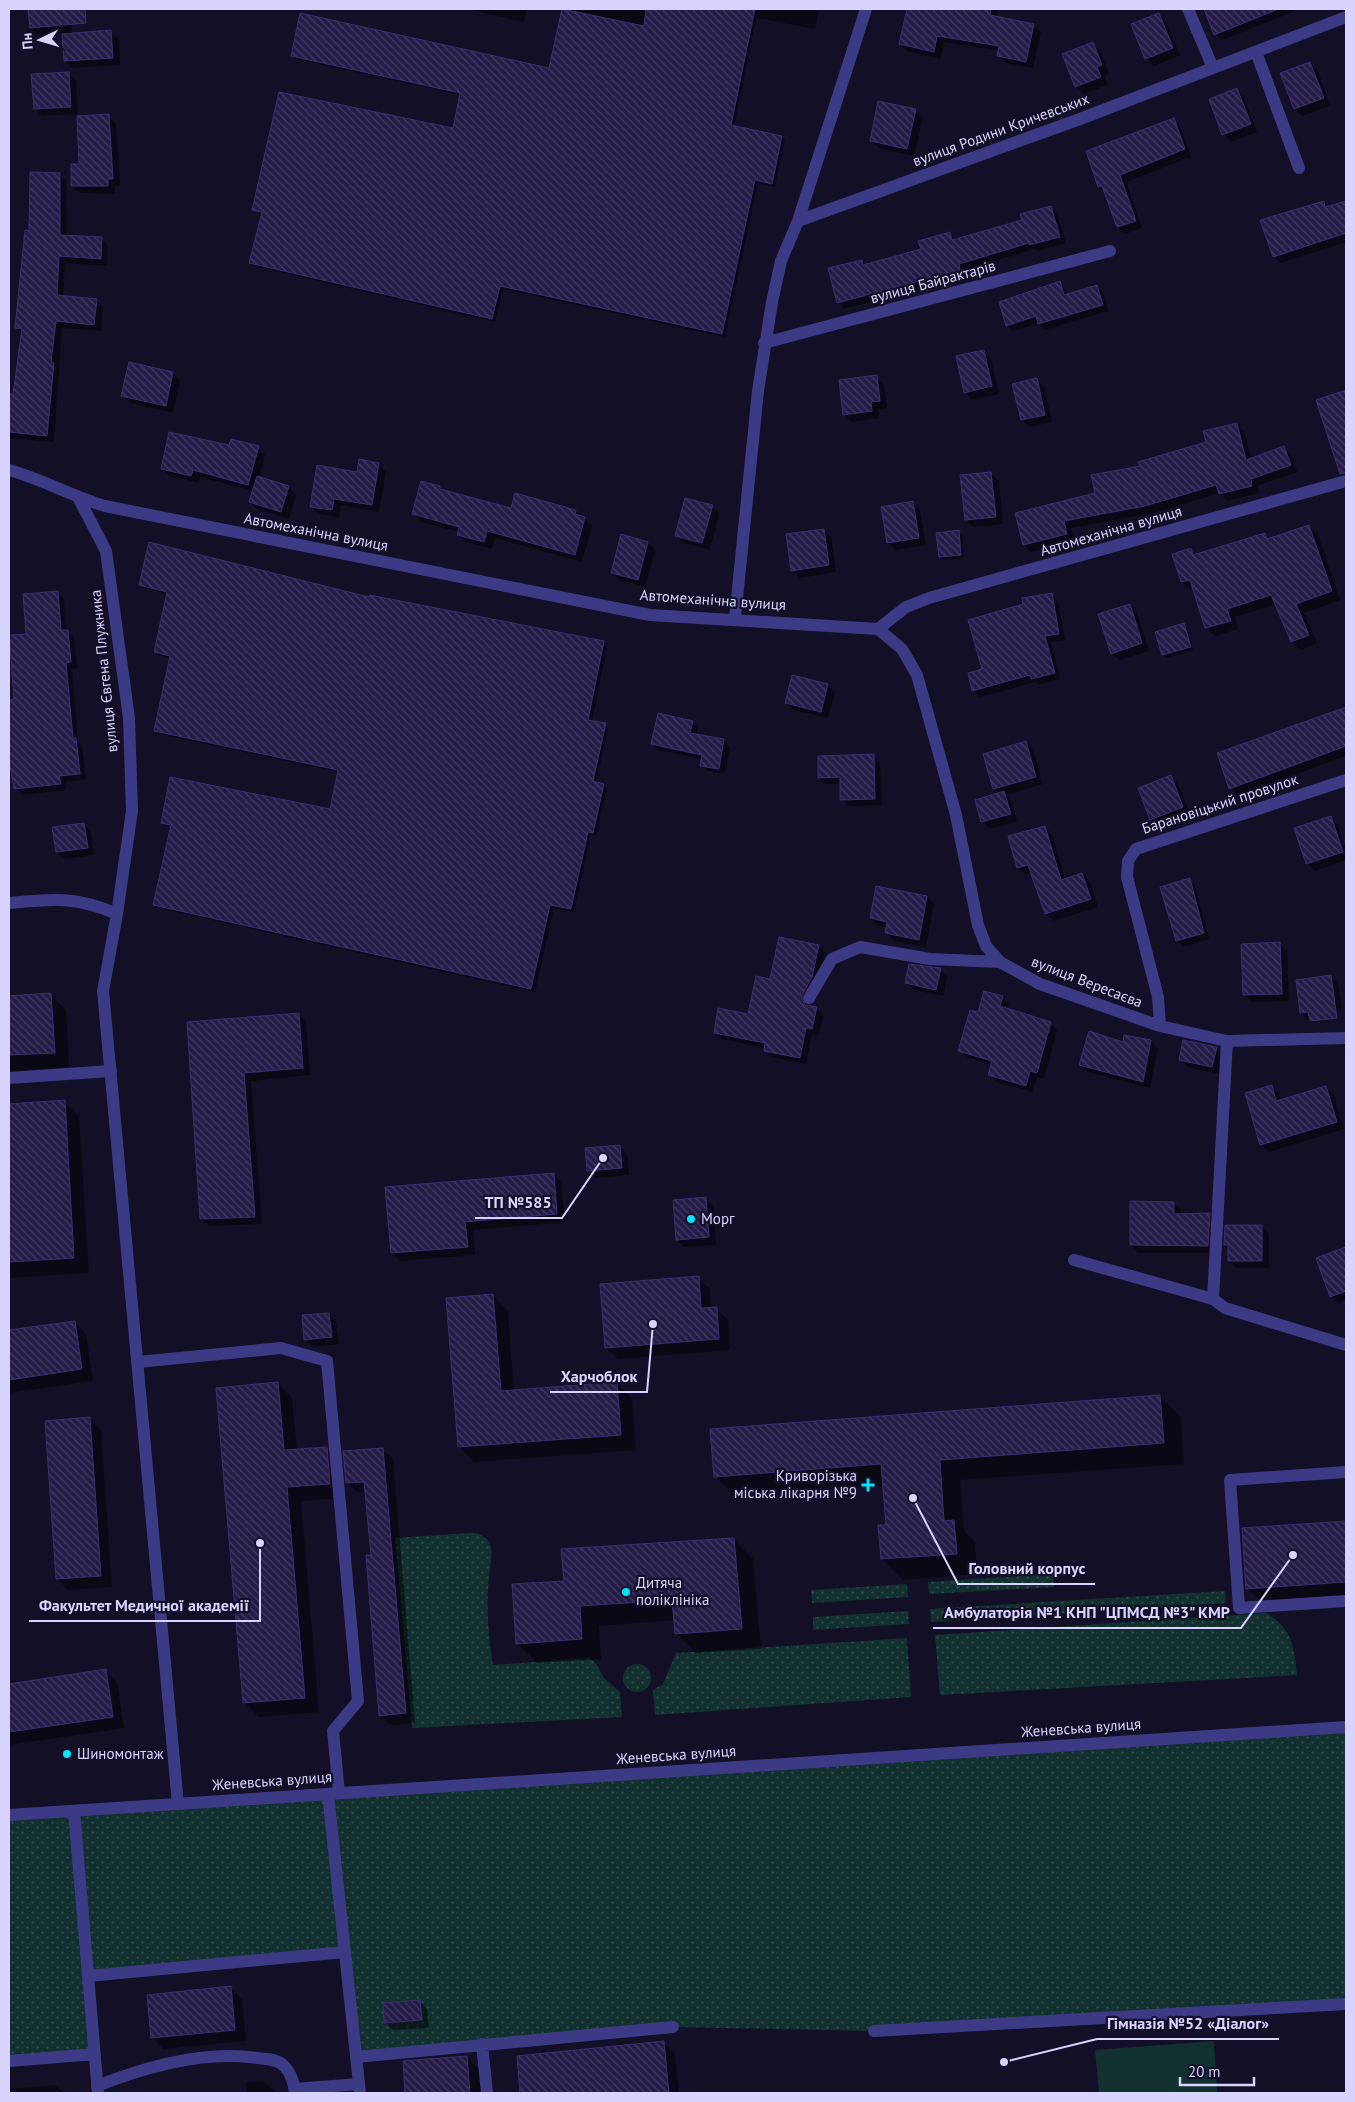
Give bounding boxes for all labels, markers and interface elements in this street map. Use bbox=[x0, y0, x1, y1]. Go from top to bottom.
north arrow bbox=[15, 15, 65, 65]
text: Пн bbox=[17, 32, 37, 50]
street label: вулиця Родини Кричевських bbox=[910, 89, 1092, 170]
street label: вулиця Байрактарів bbox=[868, 256, 998, 307]
street label: Автомеханічна вулиця bbox=[1038, 501, 1184, 560]
street label: Автомеханічна вулиця bbox=[242, 508, 390, 555]
street label: Автомеханічна вулиця bbox=[639, 585, 787, 614]
street label: вулиця Євгена Плужника bbox=[86, 589, 121, 753]
street label: Барановіцький провулок bbox=[1139, 769, 1301, 838]
street label: вулиця Вересаєва bbox=[1029, 952, 1145, 1011]
callout: ТП №585 bbox=[475, 1187, 562, 1218]
text: ТП №585 bbox=[484, 1192, 552, 1212]
place label: Морг bbox=[701, 1209, 735, 1228]
marker: Морг bbox=[685, 1213, 697, 1225]
callout: Харчоблок bbox=[550, 1361, 647, 1392]
text: Харчоблок bbox=[561, 1366, 637, 1386]
place label: Криворізька міська лікарня №9 bbox=[734, 1466, 857, 1502]
marker: Криворізька міська лікарня №9 bbox=[861, 1478, 875, 1492]
callout: Головний корпус bbox=[958, 1553, 1095, 1584]
text: Головний корпус bbox=[969, 1558, 1085, 1578]
place label: Дитяча поліклініка bbox=[636, 1573, 709, 1609]
marker: Дитяча поліклініка bbox=[620, 1586, 632, 1598]
callout: Факультет Медичної академії bbox=[29, 1590, 260, 1621]
text: Факультет Медичної академії bbox=[39, 1595, 249, 1615]
callout: Амбулаторія №1 КНП "ЦПМСД №3" КМР bbox=[933, 1597, 1241, 1628]
text: Амбулаторія №1 КНП "ЦПМСД №3" КМР bbox=[944, 1602, 1230, 1622]
street label: Женевська вулиця bbox=[1019, 1714, 1142, 1741]
street label: Женевська вулиця bbox=[614, 1741, 737, 1768]
place label: Шиномонтаж bbox=[77, 1744, 164, 1763]
marker: Шиномонтаж bbox=[61, 1748, 73, 1760]
street label: Женевська вулиця bbox=[210, 1767, 333, 1794]
callout: Гімназія №52 «Діалог» bbox=[1097, 2008, 1279, 2039]
text: Гімназія №52 «Діалог» bbox=[1107, 2013, 1269, 2033]
scale bar bbox=[1180, 2054, 1254, 2086]
text: 20 m bbox=[1188, 2062, 1221, 2081]

